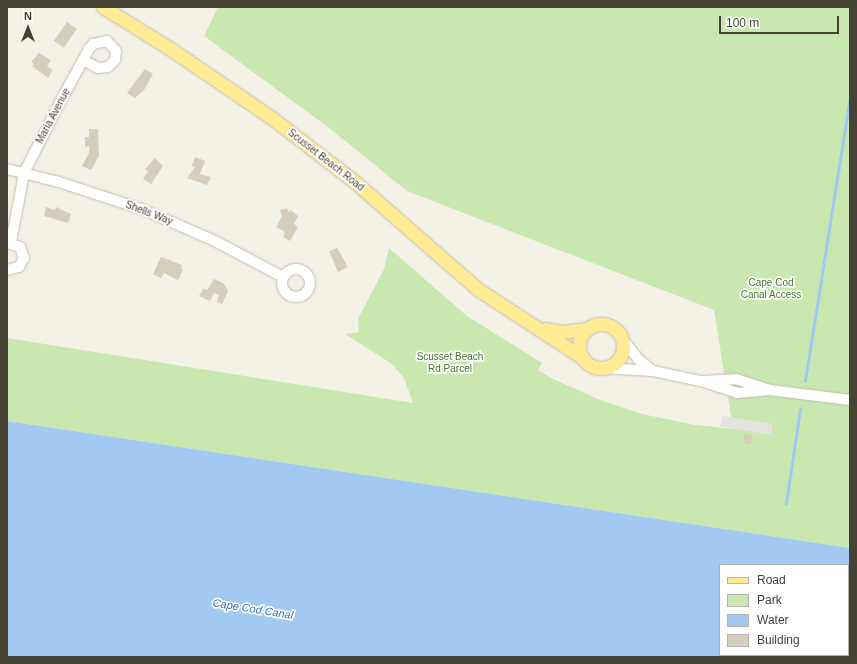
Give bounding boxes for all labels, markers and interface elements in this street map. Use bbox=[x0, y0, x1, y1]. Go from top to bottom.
north arrow bbox=[8, 8, 48, 48]
scale bar bbox=[721, 8, 841, 34]
text: N bbox=[24, 10, 32, 22]
text: 100 m bbox=[726, 16, 759, 30]
street label: Maria Avenue bbox=[33, 86, 73, 146]
street label: Scusset Beach Road bbox=[286, 127, 366, 193]
street label: Shells Way bbox=[124, 199, 174, 227]
park label: Cape Cod Canal Access bbox=[740, 276, 802, 300]
park label: Scusset Beach Rd Parcel bbox=[417, 350, 483, 374]
legend bbox=[719, 564, 849, 656]
text: Road bbox=[757, 573, 786, 587]
text: Park bbox=[757, 593, 782, 607]
water label: Cape Cod Canal bbox=[212, 596, 294, 622]
text: Water bbox=[757, 613, 789, 627]
text: Building bbox=[757, 633, 800, 647]

